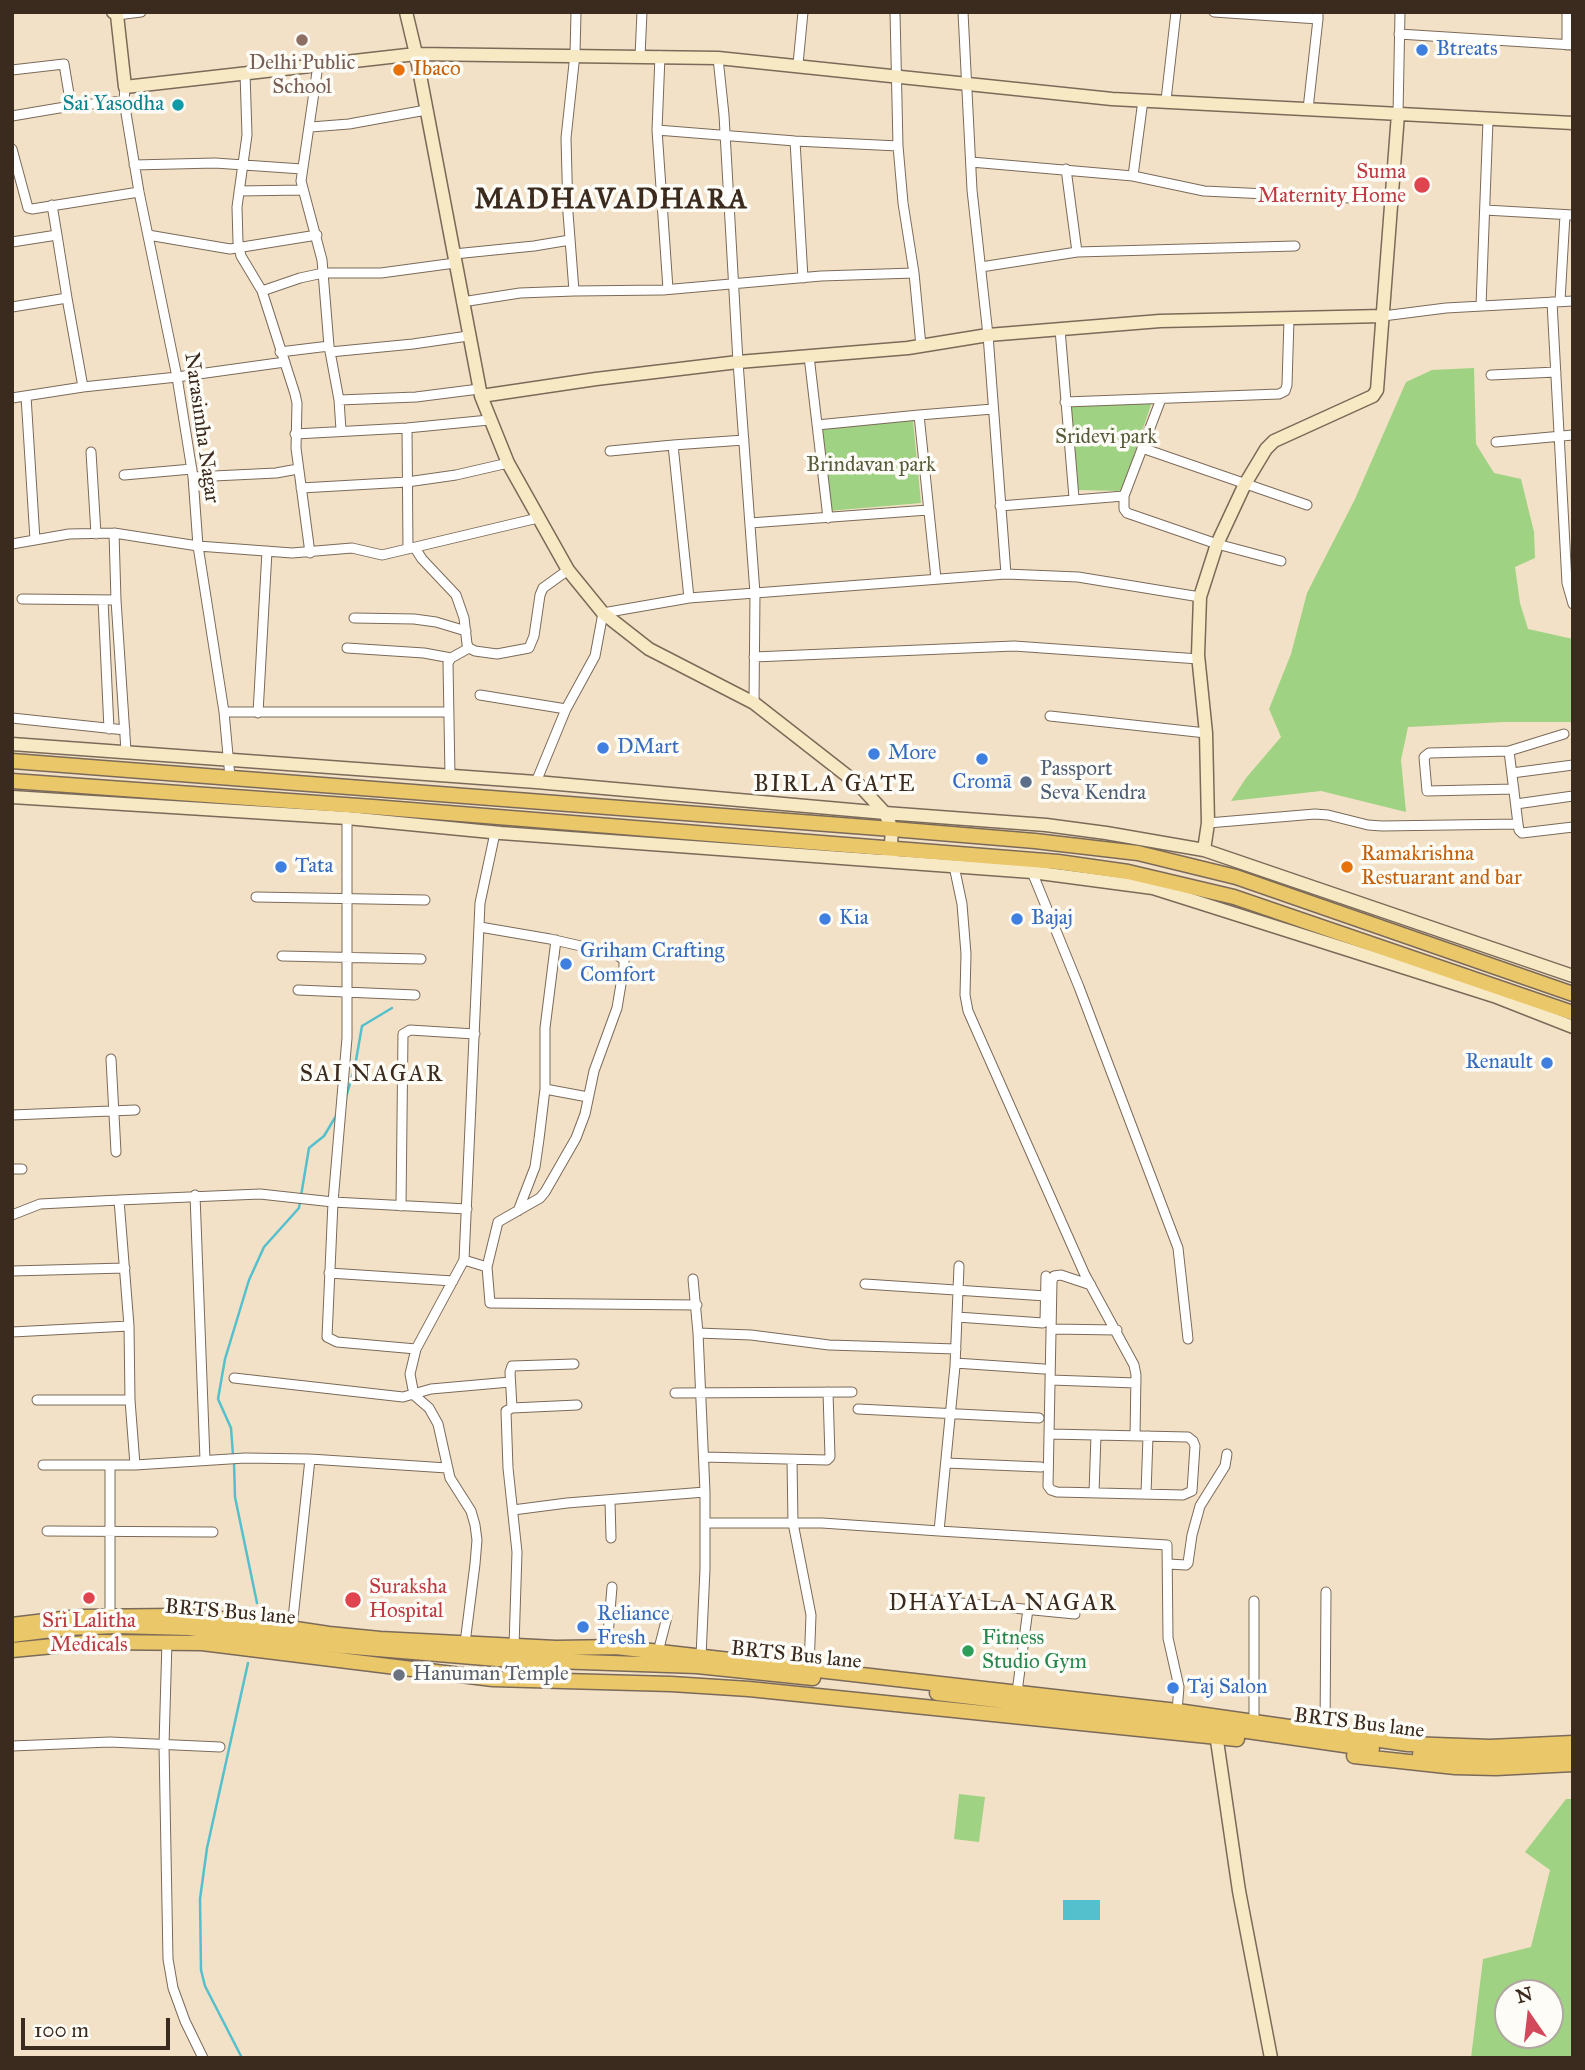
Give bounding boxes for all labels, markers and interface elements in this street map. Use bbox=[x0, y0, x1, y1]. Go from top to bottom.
marker: Delhi Public School bbox=[294, 32, 310, 48]
place label: Btreats bbox=[1436, 37, 1498, 63]
marker: Btreats bbox=[1414, 42, 1430, 58]
place label: Delhi Public School bbox=[249, 51, 355, 101]
place label: Ibaco bbox=[413, 57, 461, 83]
marker: Ibaco bbox=[391, 62, 407, 78]
place label: Sai Yasodha bbox=[62, 92, 164, 118]
marker: Sai Yasodha bbox=[170, 97, 186, 113]
place label: Suma Maternity Home bbox=[1258, 160, 1406, 210]
marker: Suma Maternity Home bbox=[1412, 175, 1432, 195]
district label: MADHAVADHARA bbox=[476, 184, 748, 218]
street label: Narasimha Nagar bbox=[178, 351, 224, 505]
park label: Sridevi park bbox=[1055, 425, 1157, 451]
park label: Brindavan park bbox=[806, 453, 936, 479]
place label: DMart bbox=[617, 735, 679, 761]
marker: DMart bbox=[595, 740, 611, 756]
place label: More bbox=[888, 741, 937, 767]
marker: More bbox=[866, 746, 882, 762]
marker: Cromā bbox=[974, 751, 990, 767]
place label: Passport Seva Kendra bbox=[1040, 757, 1146, 807]
place label: Cromā bbox=[952, 770, 1012, 796]
district label: BIRLA GATE bbox=[755, 771, 915, 799]
marker: Passport Seva Kendra bbox=[1018, 774, 1034, 790]
place label: Ramakrishna Restuarant and bar bbox=[1361, 842, 1522, 892]
place label: Tata bbox=[295, 854, 333, 880]
marker: Tata bbox=[273, 859, 289, 875]
marker: Ramakrishna Restuarant and bar bbox=[1339, 859, 1355, 875]
place label: Kia bbox=[839, 906, 869, 932]
place label: Bajaj bbox=[1031, 906, 1073, 932]
marker: Kia bbox=[817, 911, 833, 927]
marker: Bajaj bbox=[1009, 911, 1025, 927]
place label: Griham Crafting Comfort bbox=[580, 939, 724, 989]
marker: Griham Crafting Comfort bbox=[558, 956, 574, 972]
place label: Renault bbox=[1465, 1050, 1533, 1076]
marker: Renault bbox=[1539, 1055, 1555, 1071]
district label: SAI NAGAR bbox=[301, 1061, 443, 1089]
place label: Suraksha Hospital bbox=[369, 1575, 447, 1625]
marker: Sri Lalitha Medicals bbox=[81, 1590, 97, 1606]
marker: Suraksha Hospital bbox=[343, 1590, 363, 1610]
district label: DHAYALA NAGAR bbox=[890, 1590, 1116, 1618]
street label: BRTS Bus lane bbox=[164, 1595, 296, 1631]
place label: Reliance Fresh bbox=[597, 1602, 670, 1652]
place label: Sri Lalitha Medicals bbox=[42, 1609, 136, 1659]
marker: Reliance Fresh bbox=[575, 1619, 591, 1635]
place label: Fitness Studio Gym bbox=[982, 1626, 1087, 1676]
street label: BRTS Bus lane bbox=[729, 1637, 863, 1675]
marker: Fitness Studio Gym bbox=[960, 1643, 976, 1659]
place label: Hanuman Temple bbox=[413, 1662, 569, 1688]
marker: Hanuman Temple bbox=[391, 1667, 407, 1683]
place label: Taj Salon bbox=[1187, 1675, 1267, 1701]
marker: Taj Salon bbox=[1165, 1680, 1181, 1696]
street label: BRTS Bus lane bbox=[1292, 1704, 1426, 1744]
north arrow bbox=[1494, 1979, 1564, 2049]
text: N bbox=[1514, 1982, 1535, 2008]
scale bar bbox=[24, 2004, 173, 2048]
text: 100 m bbox=[34, 2017, 89, 2043]

